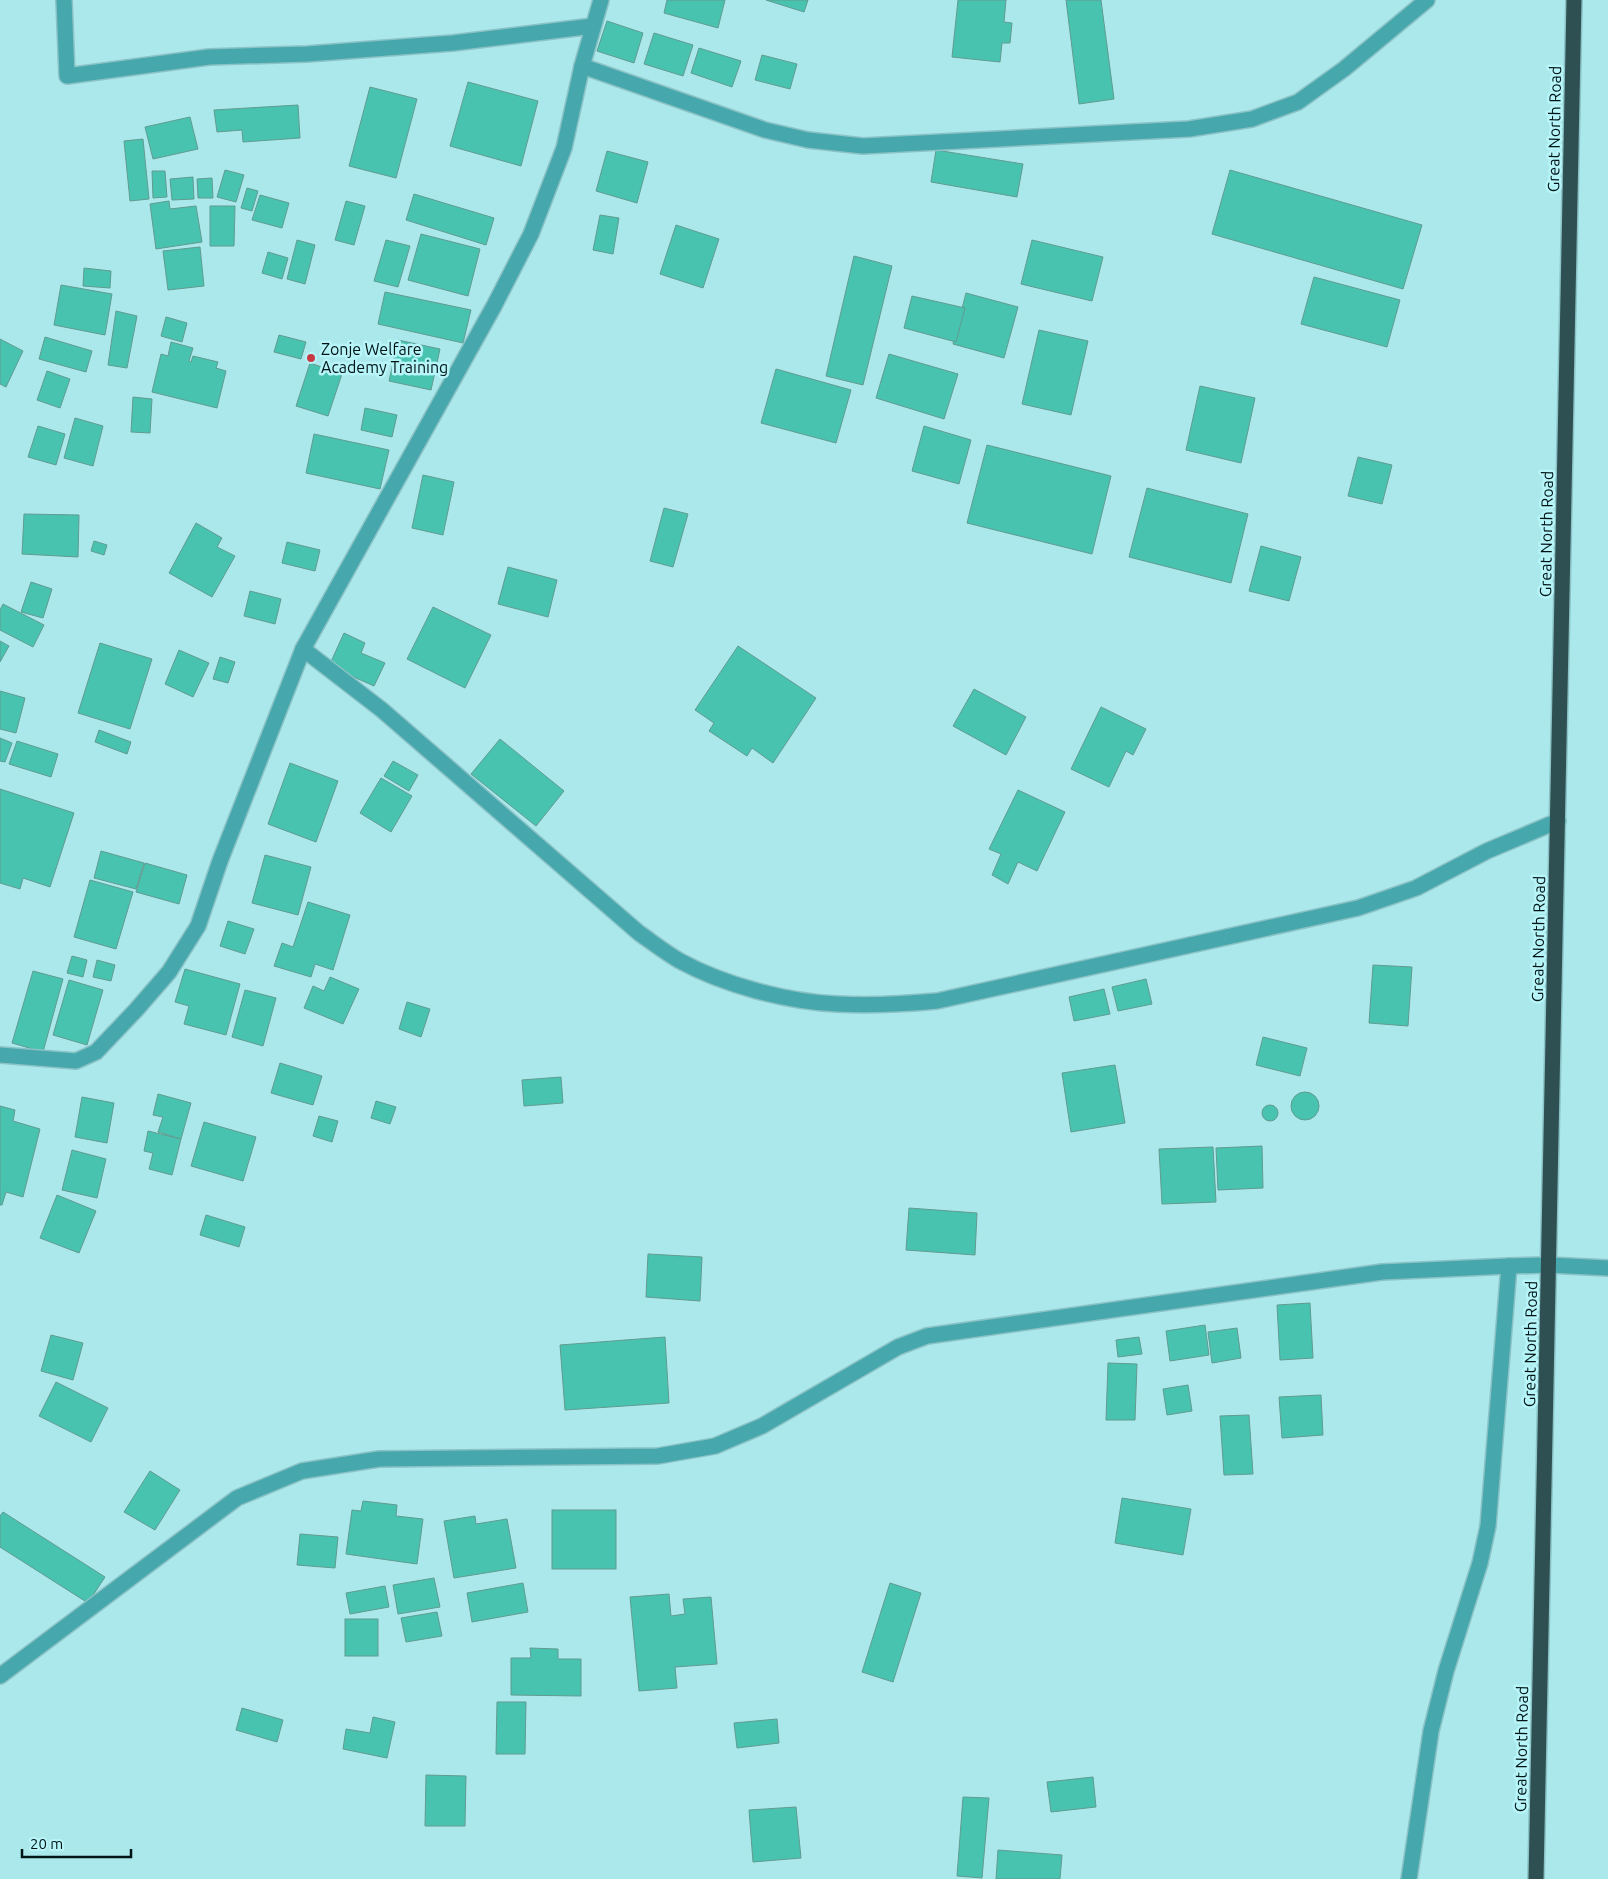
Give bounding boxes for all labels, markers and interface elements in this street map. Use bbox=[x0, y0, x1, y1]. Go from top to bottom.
street label: Great North Road bbox=[1544, 66, 1564, 192]
place label: Zonje Welfare Academy Training bbox=[321, 340, 448, 376]
marker: Zonje Welfare Academy Training bbox=[305, 352, 317, 364]
street label: Great North Road bbox=[1536, 471, 1556, 597]
street label: Great North Road bbox=[1528, 876, 1548, 1002]
street label: Great North Road bbox=[1520, 1281, 1540, 1407]
street label: Great North Road bbox=[1511, 1686, 1531, 1812]
scale bar bbox=[22, 1826, 131, 1858]
text: 20 m bbox=[30, 1835, 63, 1852]

